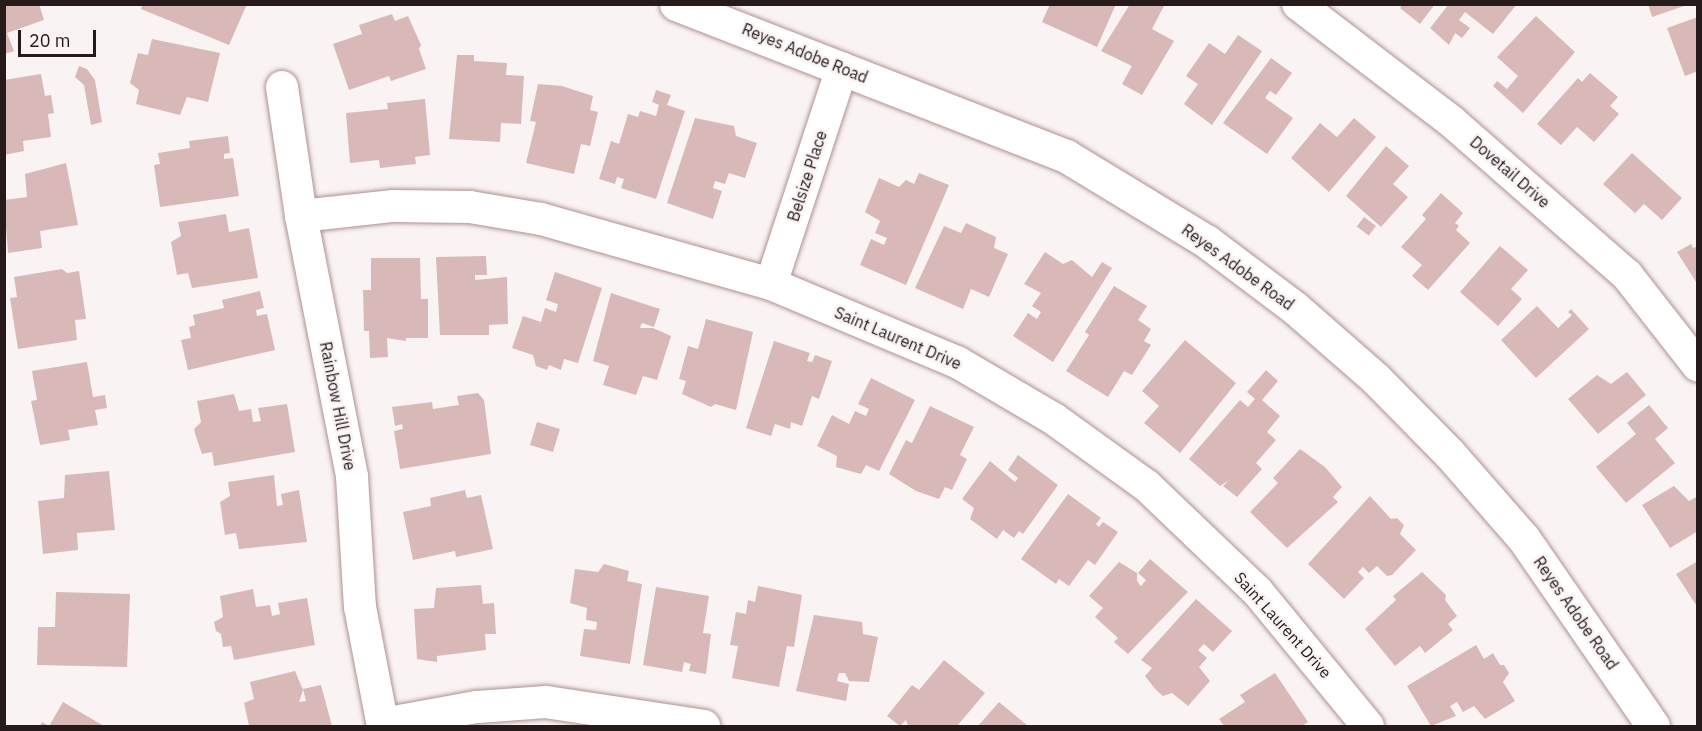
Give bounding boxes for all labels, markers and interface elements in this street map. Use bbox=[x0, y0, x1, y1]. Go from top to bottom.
scale bar bbox=[21, 18, 99, 56]
street label: Reyes Adobe Road bbox=[739, 19, 871, 87]
text: 20 m bbox=[29, 29, 71, 52]
street label: Belsize Place bbox=[783, 128, 831, 224]
street label: Dovetail Drive bbox=[1466, 132, 1554, 212]
street label: Reyes Adobe Road bbox=[1178, 220, 1298, 314]
street label: Saint Laurent Drive bbox=[832, 303, 964, 373]
street label: Rainbow Hill Drive bbox=[316, 340, 360, 472]
street label: Reyes Adobe Road bbox=[1530, 553, 1622, 673]
street label: Saint Laurent Drive bbox=[1230, 568, 1336, 682]

